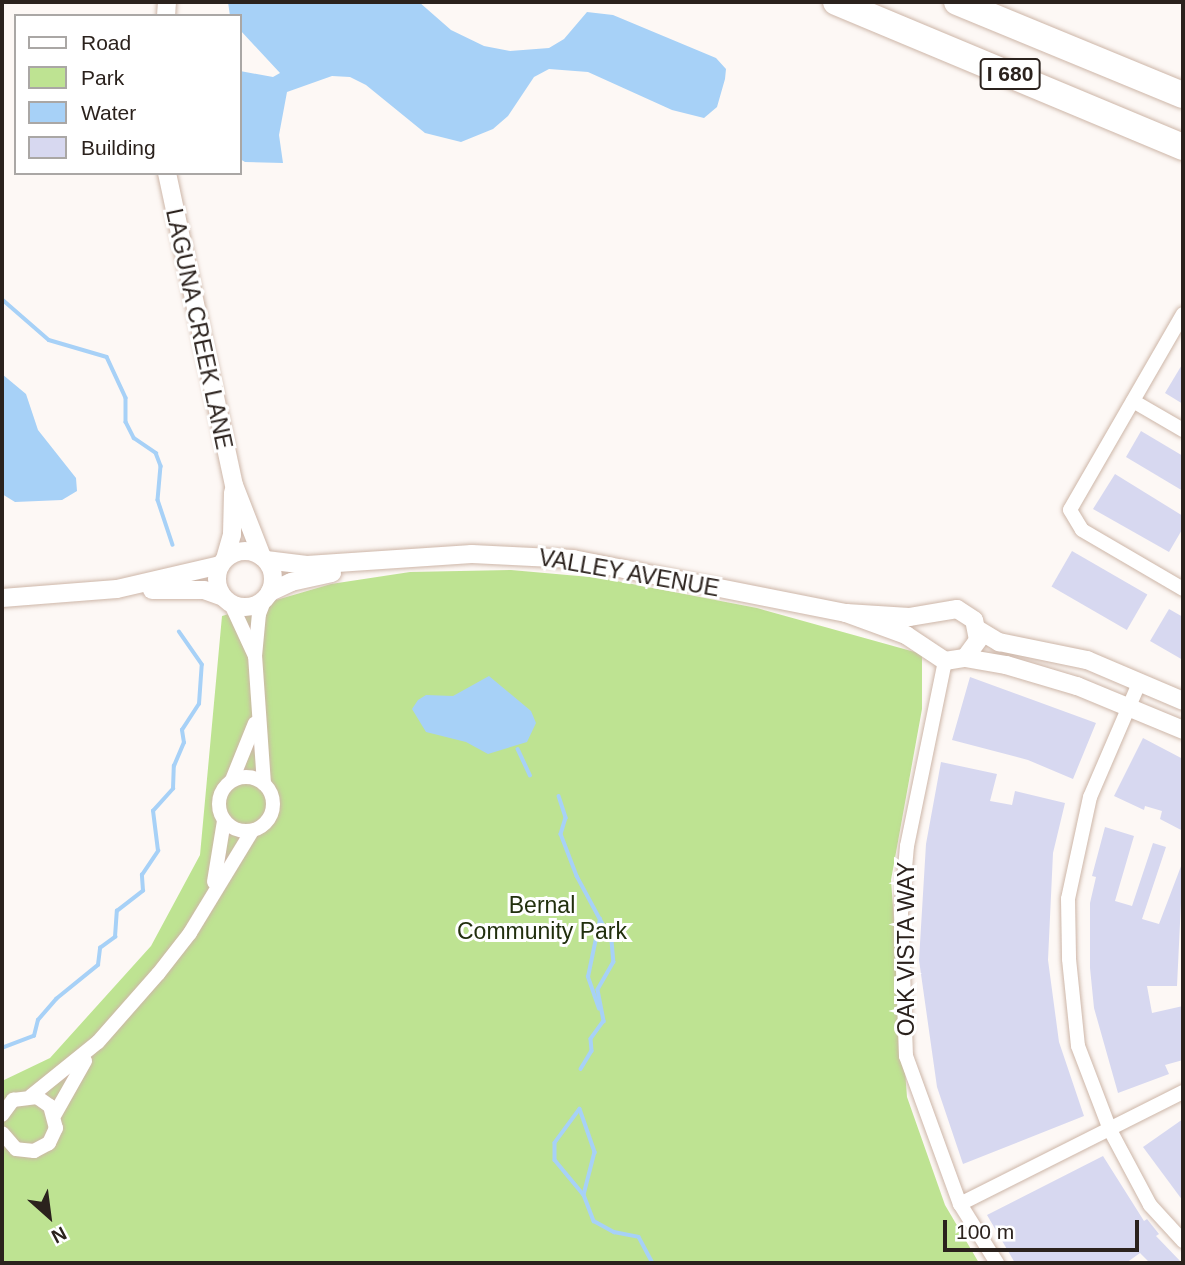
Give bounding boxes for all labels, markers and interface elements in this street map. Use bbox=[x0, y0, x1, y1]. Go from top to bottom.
legend bbox=[14, 14, 242, 175]
text: Road bbox=[81, 31, 131, 54]
road number: I 680 bbox=[978, 56, 1042, 92]
text: Park bbox=[81, 66, 124, 89]
text: Water bbox=[81, 101, 136, 124]
text: Building bbox=[81, 136, 156, 159]
street label: LAGUNA CREEK LANE bbox=[160, 205, 238, 453]
street label: VALLEY AVENUE bbox=[536, 543, 722, 603]
street label: OAK VISTA WAY bbox=[892, 861, 920, 1037]
park label: Bernal Community Park bbox=[457, 891, 627, 945]
north arrow bbox=[14, 1181, 84, 1251]
scale bar bbox=[947, 1206, 1143, 1250]
text: 100 m bbox=[956, 1220, 1014, 1243]
text: N bbox=[48, 1222, 70, 1247]

